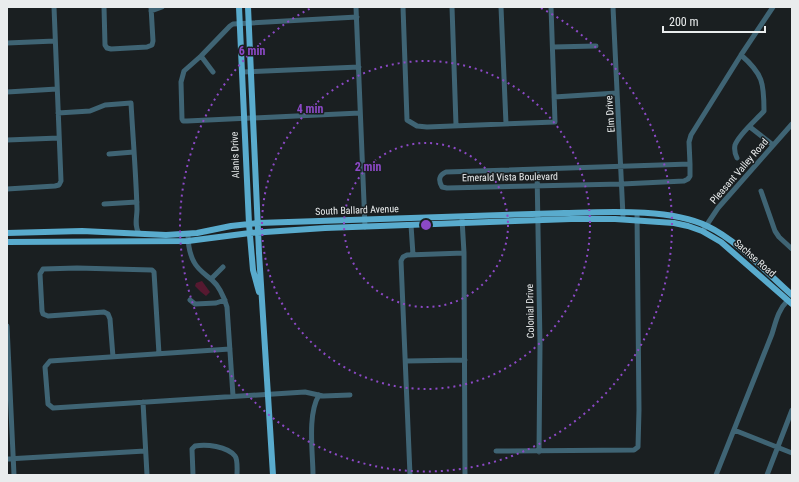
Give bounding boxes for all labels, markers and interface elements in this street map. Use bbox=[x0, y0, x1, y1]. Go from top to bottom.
scale bar bbox=[663, 8, 765, 34]
text: 200 m bbox=[669, 15, 699, 29]
text: 6 min bbox=[239, 44, 265, 58]
street label: Elm Drive bbox=[603, 95, 617, 133]
text: 4 min bbox=[297, 102, 323, 116]
street label: Alanis Drive bbox=[229, 131, 241, 179]
street label: Pleasant Valley Road bbox=[708, 136, 770, 206]
text: 2 min bbox=[355, 160, 381, 174]
street label: Emerald Vista Boulevard bbox=[462, 171, 558, 183]
street label: South Ballard Avenue bbox=[315, 203, 399, 217]
centre of rings bbox=[419, 218, 433, 232]
street label: Sachse Road bbox=[732, 237, 778, 279]
street label: Colonial Drive bbox=[524, 283, 536, 338]

